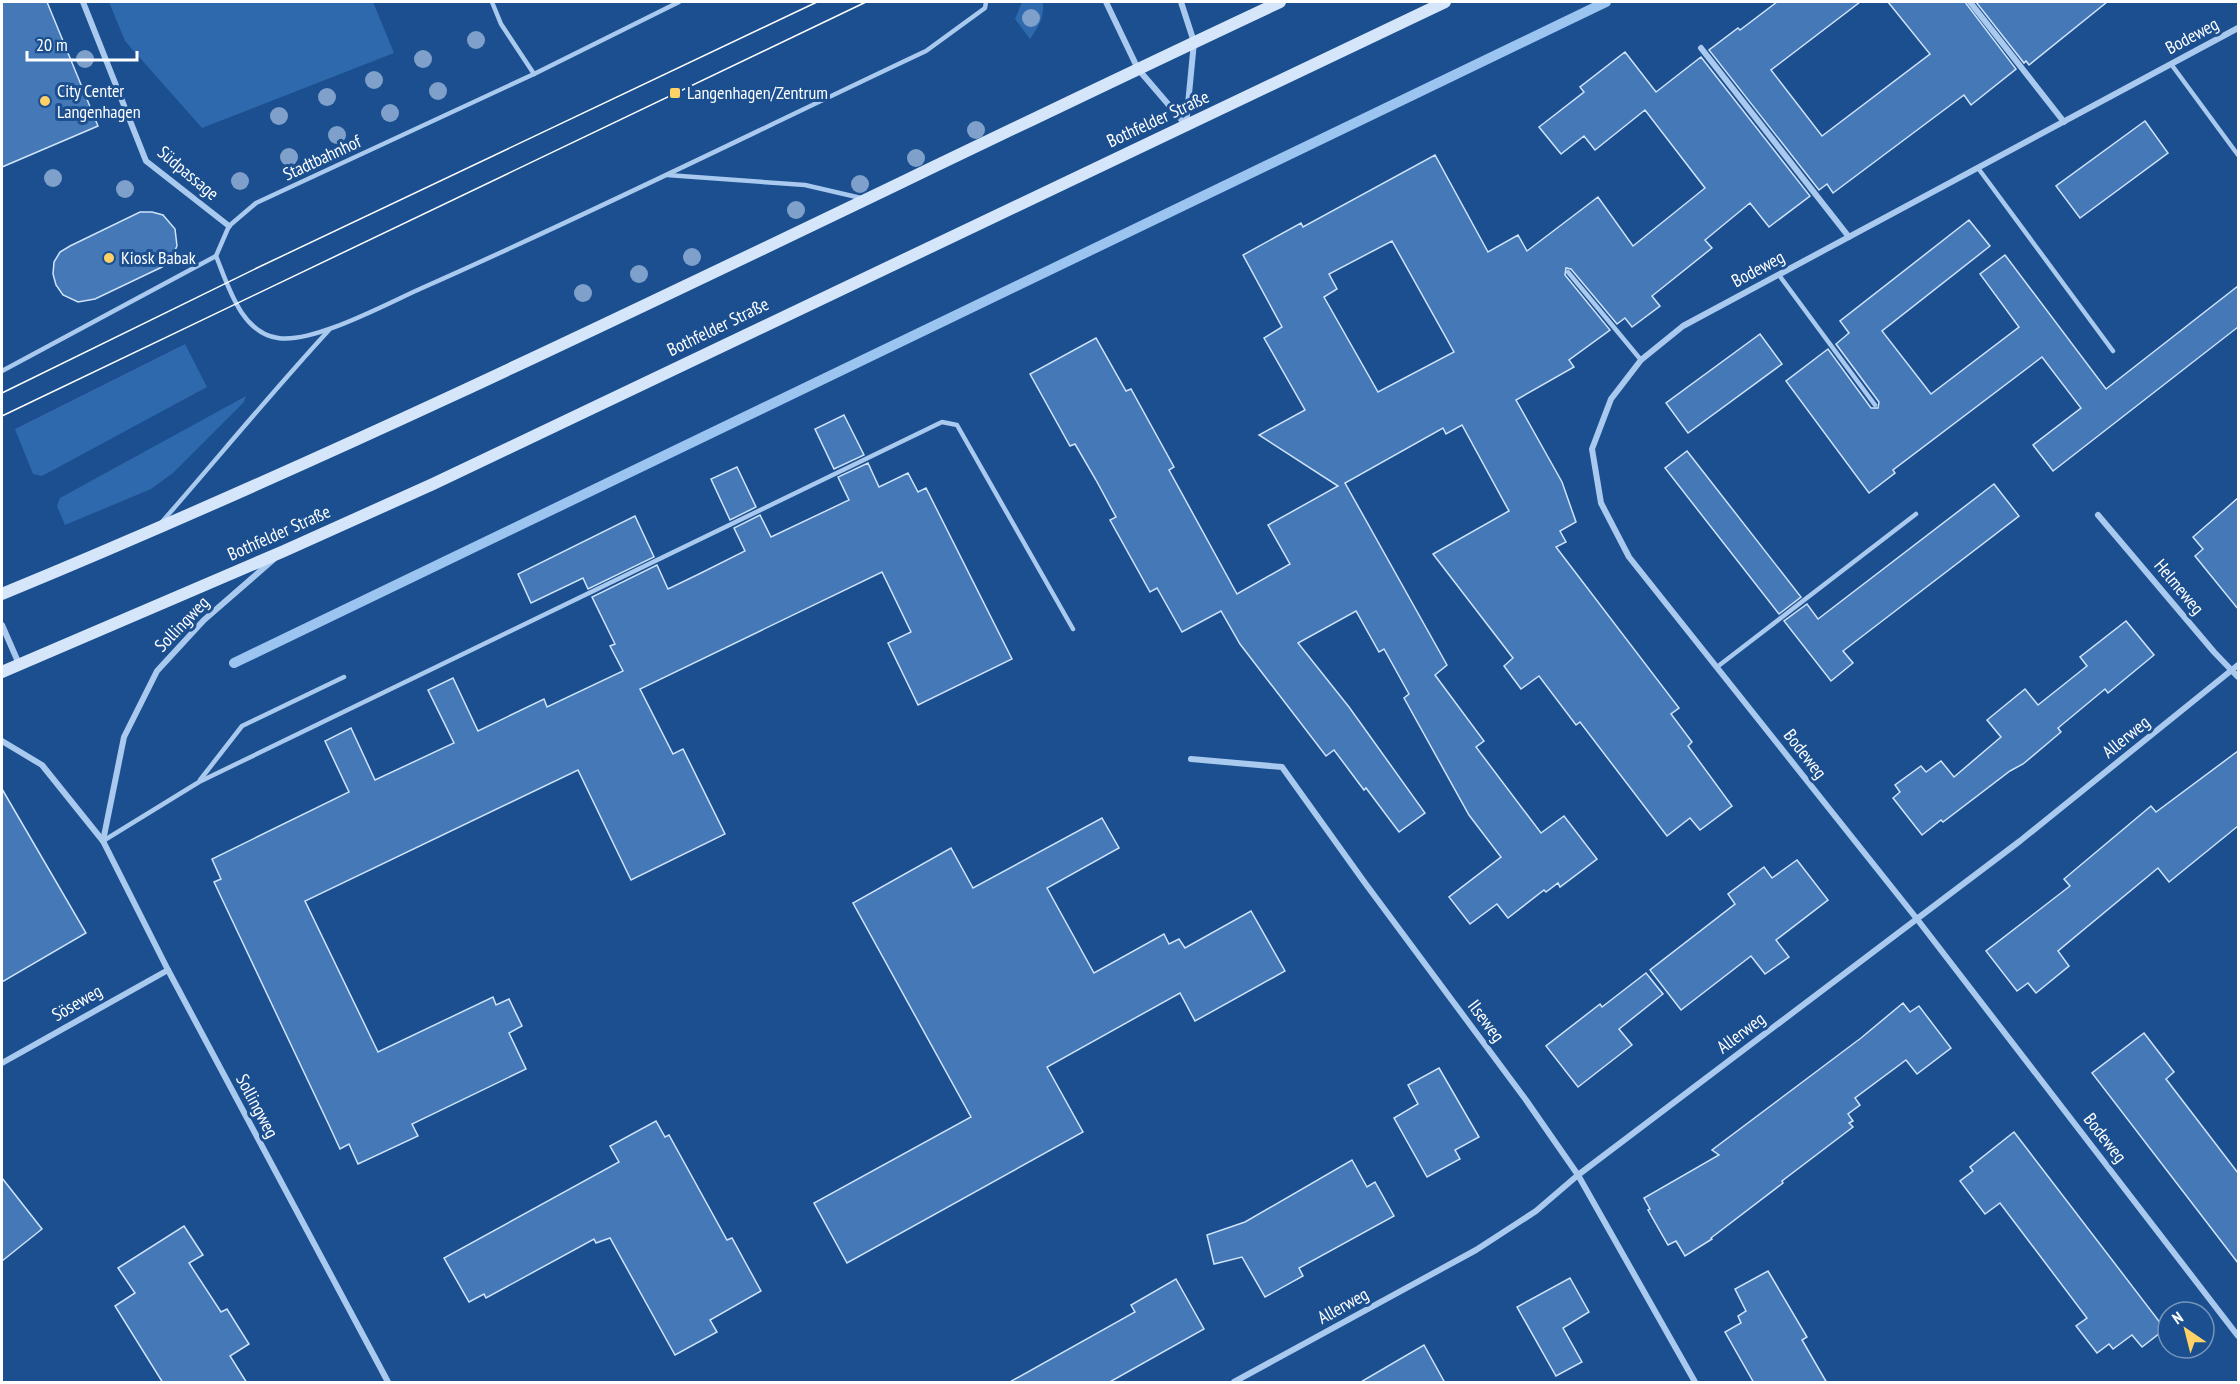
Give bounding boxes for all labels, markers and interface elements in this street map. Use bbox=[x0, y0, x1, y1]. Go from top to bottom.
street label: Bodeweg bbox=[2161, 12, 2222, 59]
scale bar bbox=[27, 24, 136, 62]
text: 20 m bbox=[36, 33, 68, 56]
place label: City Center Langenhagen bbox=[57, 79, 141, 123]
place label: Langenhagen/Zentrum bbox=[687, 81, 828, 104]
street label: Bothfelder Straße bbox=[1103, 85, 1213, 152]
marker: Langenhagen/Zentrum bbox=[668, 86, 682, 100]
marker: City Center Langenhagen bbox=[38, 94, 52, 108]
street label: Stadtbahnhof bbox=[279, 129, 366, 186]
street label: Südpassage bbox=[153, 140, 224, 205]
street label: Bodeweg bbox=[1727, 245, 1788, 292]
place label: Kiosk Babak bbox=[121, 246, 196, 269]
marker: Kiosk Babak bbox=[102, 251, 116, 265]
street label: Bothfelder Straße bbox=[663, 292, 772, 361]
street label: Bothfelder Straße bbox=[224, 500, 334, 565]
street label: Helmeweg bbox=[2149, 554, 2209, 619]
street label: Sollingweg bbox=[149, 591, 214, 656]
street label: Allerweg bbox=[2097, 710, 2154, 763]
street label: Bodeweg bbox=[1779, 724, 1832, 783]
street label: Söseweg bbox=[47, 979, 106, 1026]
street label: Ilseweg bbox=[1463, 995, 1510, 1047]
street label: Allerweg bbox=[1712, 1007, 1770, 1058]
street label: Sollingweg bbox=[231, 1070, 284, 1142]
street label: Bodeweg bbox=[2079, 1108, 2132, 1167]
street label: Allerweg bbox=[1313, 1282, 1372, 1329]
north arrow bbox=[2156, 1300, 2216, 1360]
text: N bbox=[2168, 1307, 2187, 1328]

